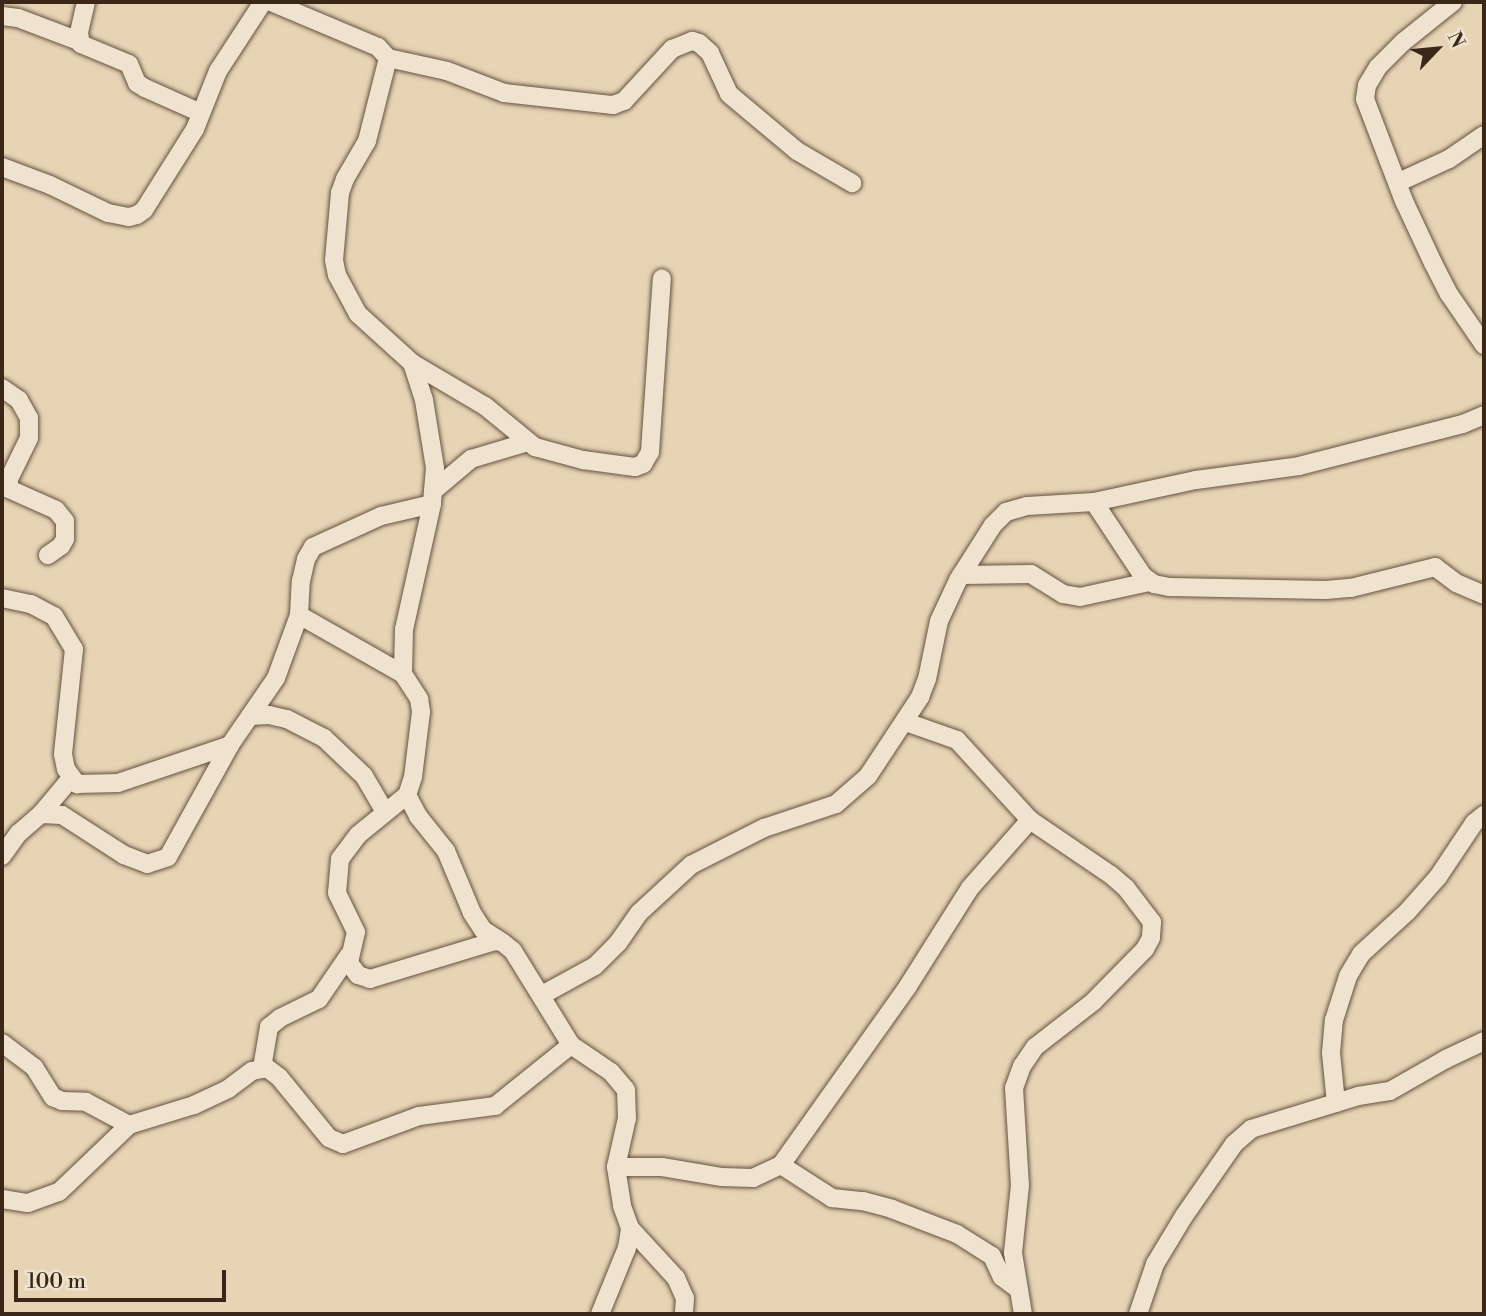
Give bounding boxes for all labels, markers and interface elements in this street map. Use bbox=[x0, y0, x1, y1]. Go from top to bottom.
north arrow bbox=[1402, 14, 1472, 84]
text: N bbox=[1442, 28, 1470, 52]
scale bar bbox=[18, 1256, 229, 1300]
text: 100 m bbox=[27, 1269, 86, 1295]

